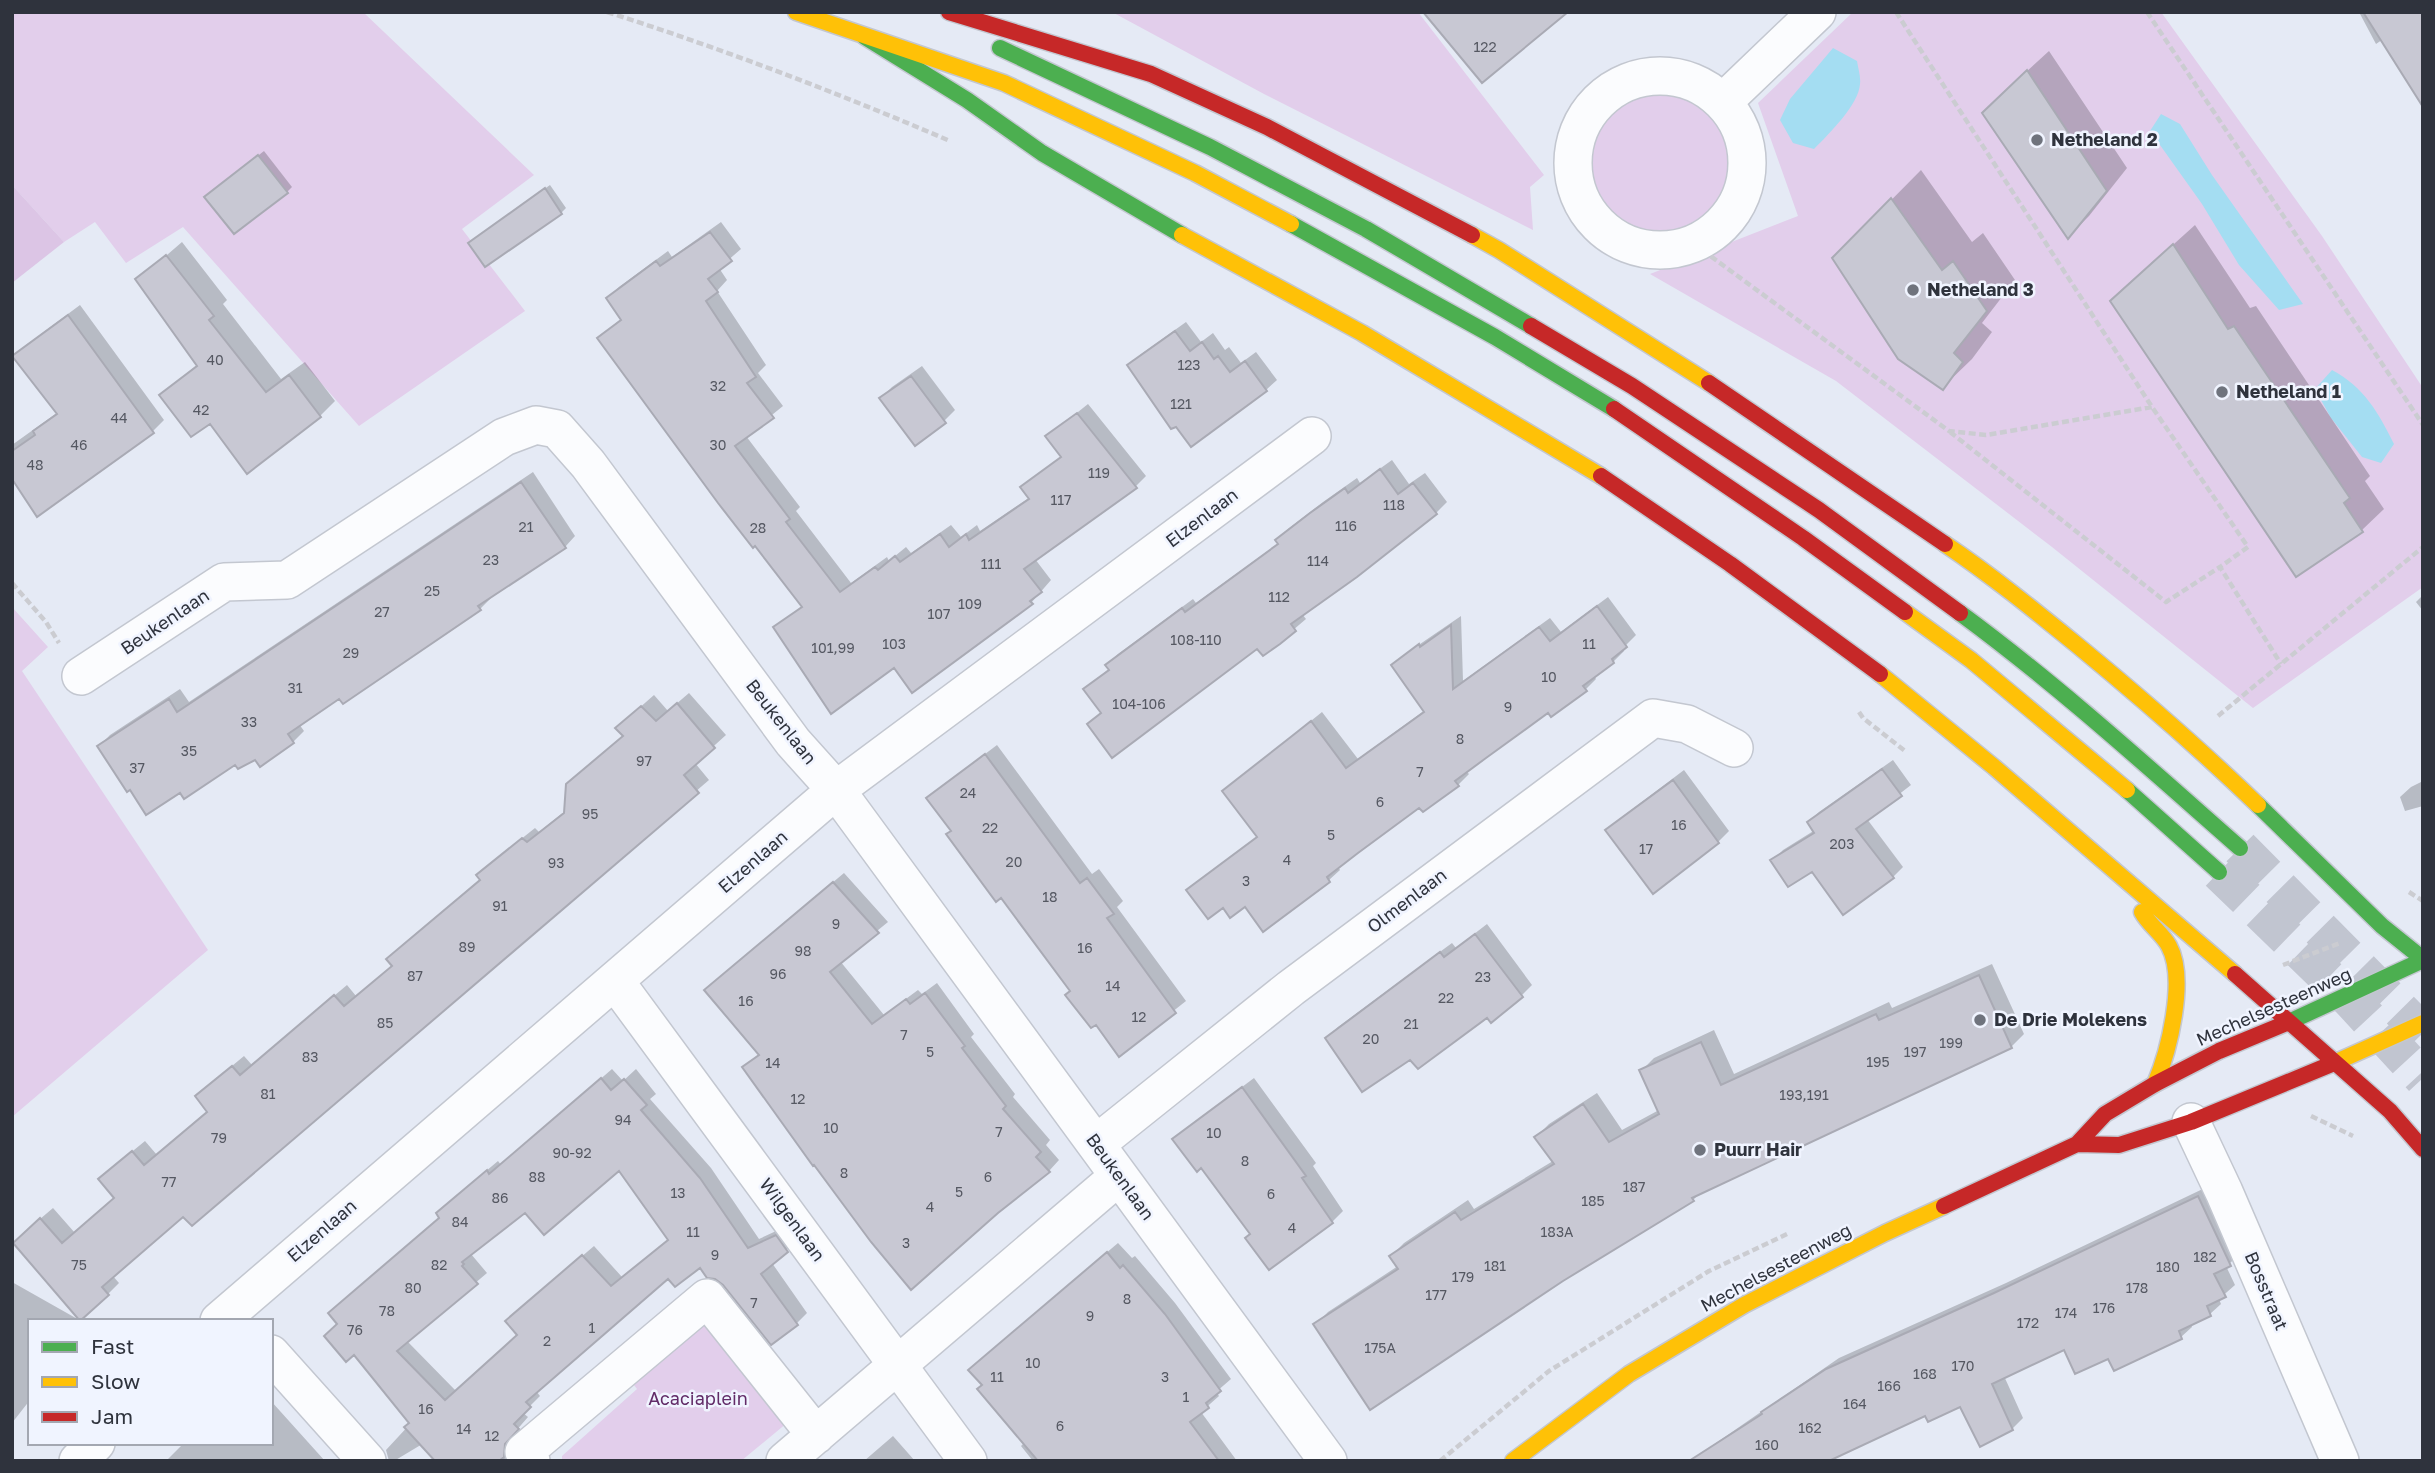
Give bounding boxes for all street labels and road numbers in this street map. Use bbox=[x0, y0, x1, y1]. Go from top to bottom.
street label: Elzenlaan bbox=[1161, 483, 1242, 551]
street label: Beukenlaan bbox=[116, 584, 213, 659]
street label: Beukenlaan bbox=[742, 674, 822, 768]
street label: Elzenlaan bbox=[713, 825, 792, 897]
street label: Olmenlaan bbox=[1362, 863, 1450, 937]
street label: Mechelsesteenweg bbox=[2193, 962, 2355, 1050]
street label: Beukenlaan bbox=[1082, 1129, 1160, 1224]
street label: Wilgenlaan bbox=[755, 1174, 830, 1265]
street label: Elzenlaan bbox=[282, 1194, 361, 1266]
street label: Mechelsesteenweg bbox=[1696, 1218, 1855, 1316]
street label: Bosstraat bbox=[2241, 1248, 2293, 1333]

